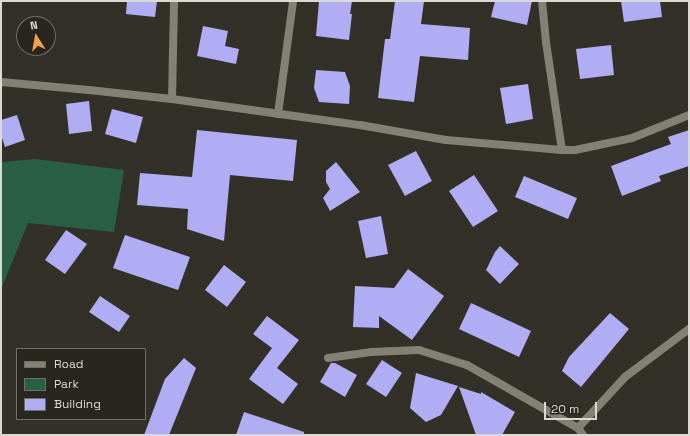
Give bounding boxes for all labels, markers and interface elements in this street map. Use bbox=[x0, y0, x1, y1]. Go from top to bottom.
north arrow bbox=[16, 16, 56, 56]
text: N bbox=[29, 18, 39, 33]
legend bbox=[16, 348, 146, 420]
text: Road bbox=[54, 356, 83, 372]
text: Park bbox=[54, 376, 79, 392]
scale bar bbox=[546, 394, 599, 420]
text: Building bbox=[54, 396, 101, 412]
text: 20 m bbox=[551, 401, 579, 417]

